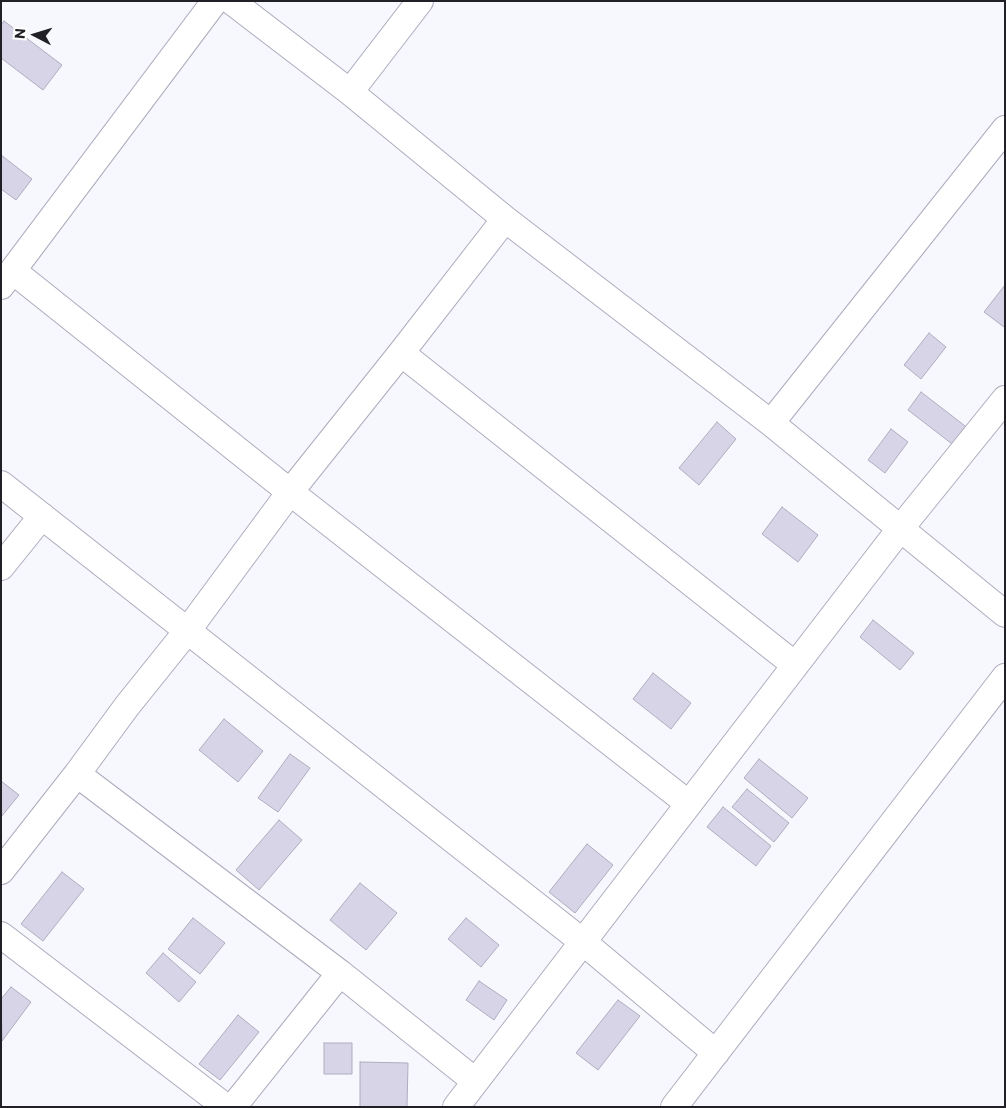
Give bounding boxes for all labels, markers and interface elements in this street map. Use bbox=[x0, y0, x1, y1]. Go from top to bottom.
north arrow bbox=[10, 10, 60, 60]
text: N bbox=[11, 28, 28, 40]

